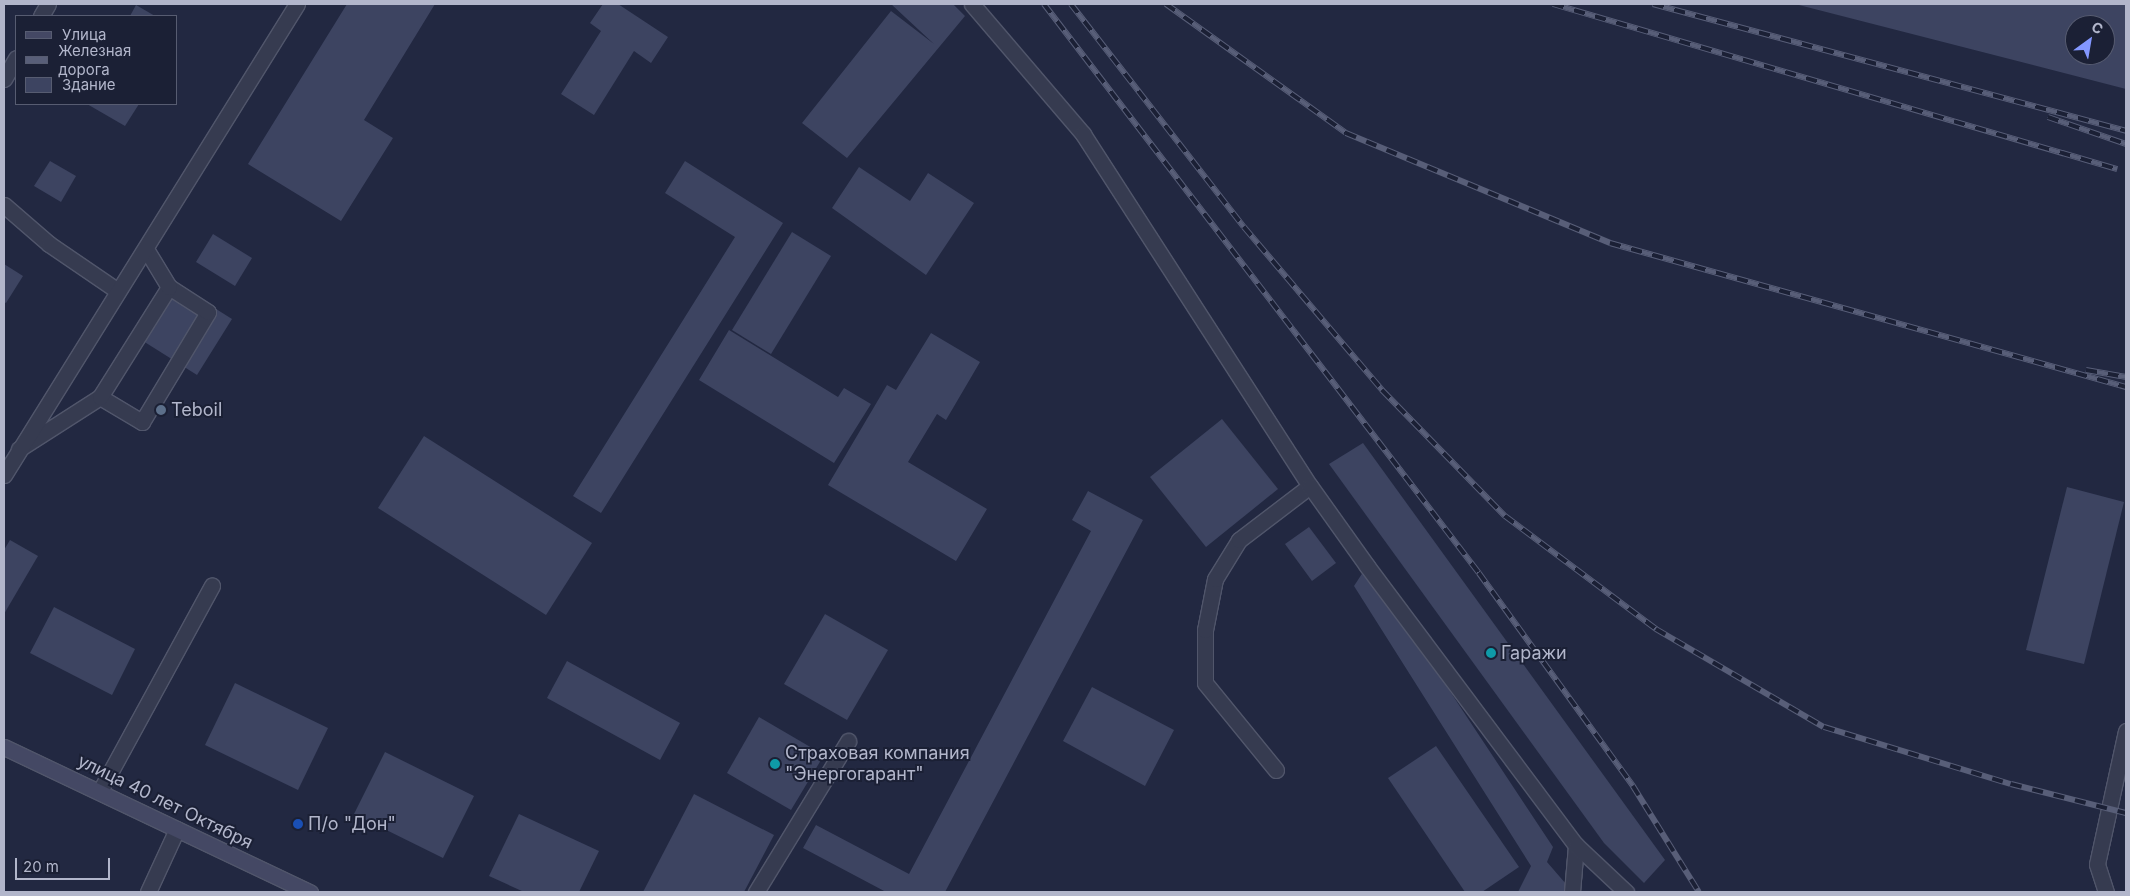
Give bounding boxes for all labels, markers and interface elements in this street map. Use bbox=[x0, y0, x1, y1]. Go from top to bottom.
legend bbox=[15, 15, 178, 105]
north arrow bbox=[2065, 15, 2115, 65]
text: С bbox=[2089, 18, 2107, 38]
text: Улица bbox=[62, 25, 106, 44]
text: Железная дорога bbox=[58, 41, 131, 79]
text: Здание bbox=[62, 75, 116, 94]
place label: Teboil bbox=[171, 399, 222, 421]
marker: Teboil bbox=[155, 404, 167, 416]
place label: Гаражи bbox=[1501, 642, 1567, 664]
marker: Гаражи bbox=[1485, 647, 1497, 659]
place label: Страховая компания "Энергогарант" bbox=[785, 743, 970, 786]
street label: улица 40 лет Октября bbox=[74, 750, 256, 854]
marker: Страховая компания "Энергогарант" bbox=[769, 758, 781, 770]
place label: П/о "Дон" bbox=[308, 813, 396, 835]
marker: П/о "Дон" bbox=[292, 818, 304, 830]
scale bar bbox=[18, 848, 112, 880]
text: 20 m bbox=[23, 857, 59, 876]

